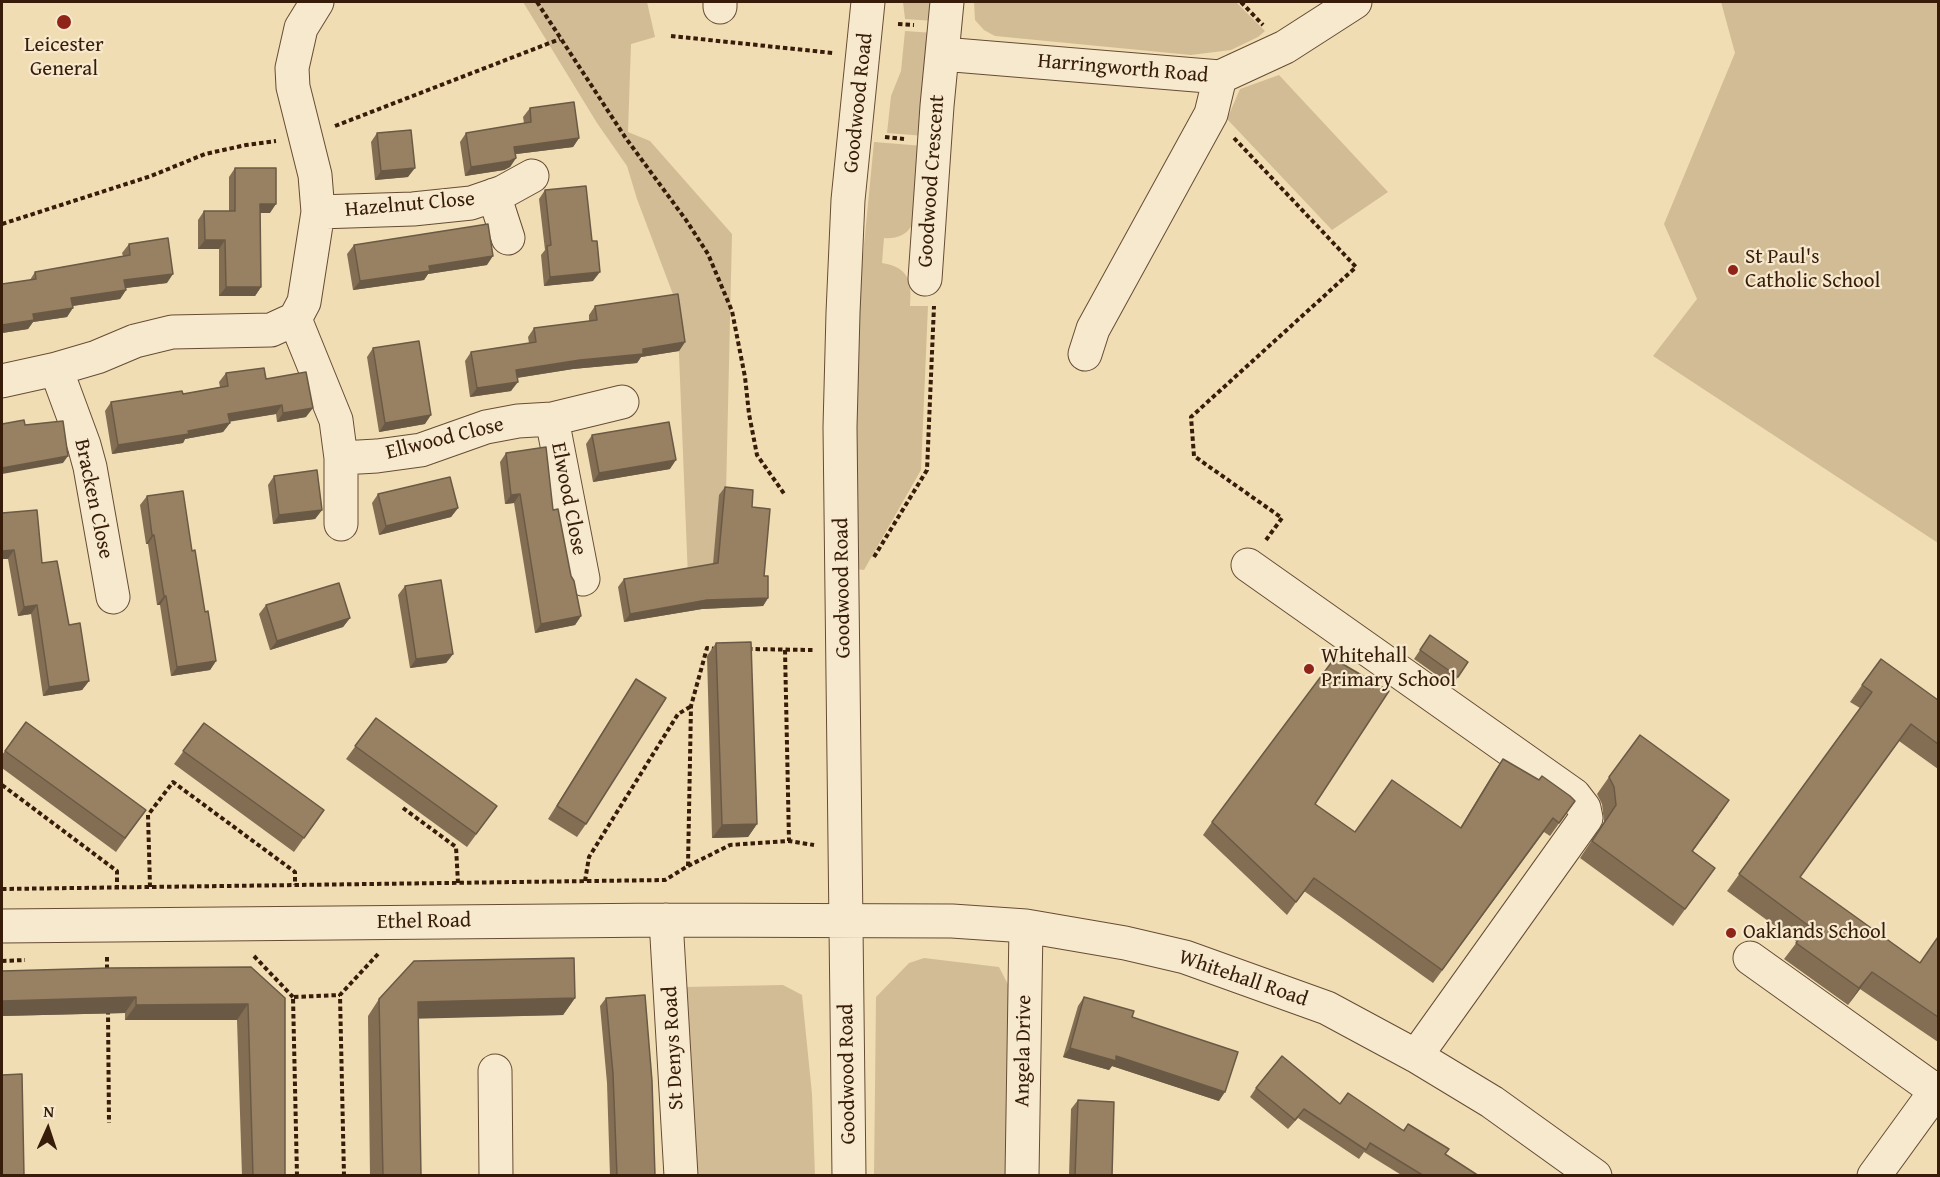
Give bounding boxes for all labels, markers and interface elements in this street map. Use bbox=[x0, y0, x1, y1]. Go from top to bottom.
marker: Leicester General bbox=[55, 13, 73, 31]
street label: Goodwood Road bbox=[839, 32, 879, 174]
place label: Leicester General bbox=[24, 33, 104, 83]
street label: Harringworth Road bbox=[1037, 49, 1209, 89]
street label: Goodwood Crescent bbox=[913, 94, 951, 268]
street label: Hazelnut Close bbox=[344, 187, 476, 223]
place label: St Paul's Catholic School bbox=[1745, 245, 1880, 295]
marker: St Paul's Catholic School bbox=[1726, 263, 1740, 277]
street label: Ellwood Close bbox=[383, 412, 507, 466]
street label: Bracken Close bbox=[68, 437, 118, 561]
street label: Elwood Close bbox=[545, 440, 591, 558]
street label: Goodwood Road bbox=[829, 517, 857, 659]
place label: Whitehall Primary School bbox=[1321, 644, 1456, 694]
marker: Whitehall Primary School bbox=[1302, 662, 1316, 676]
street label: Ethel Road bbox=[377, 909, 471, 935]
place label: Oaklands School bbox=[1743, 920, 1886, 946]
marker: Oaklands School bbox=[1724, 926, 1738, 940]
street label: Whitehall Road bbox=[1175, 945, 1311, 1013]
street label: St Denys Road bbox=[658, 985, 690, 1111]
street label: Angela Drive bbox=[1010, 995, 1038, 1107]
street label: Goodwood Road bbox=[834, 1003, 862, 1145]
north arrow bbox=[18, 1099, 78, 1159]
text: N bbox=[43, 1099, 55, 1123]

